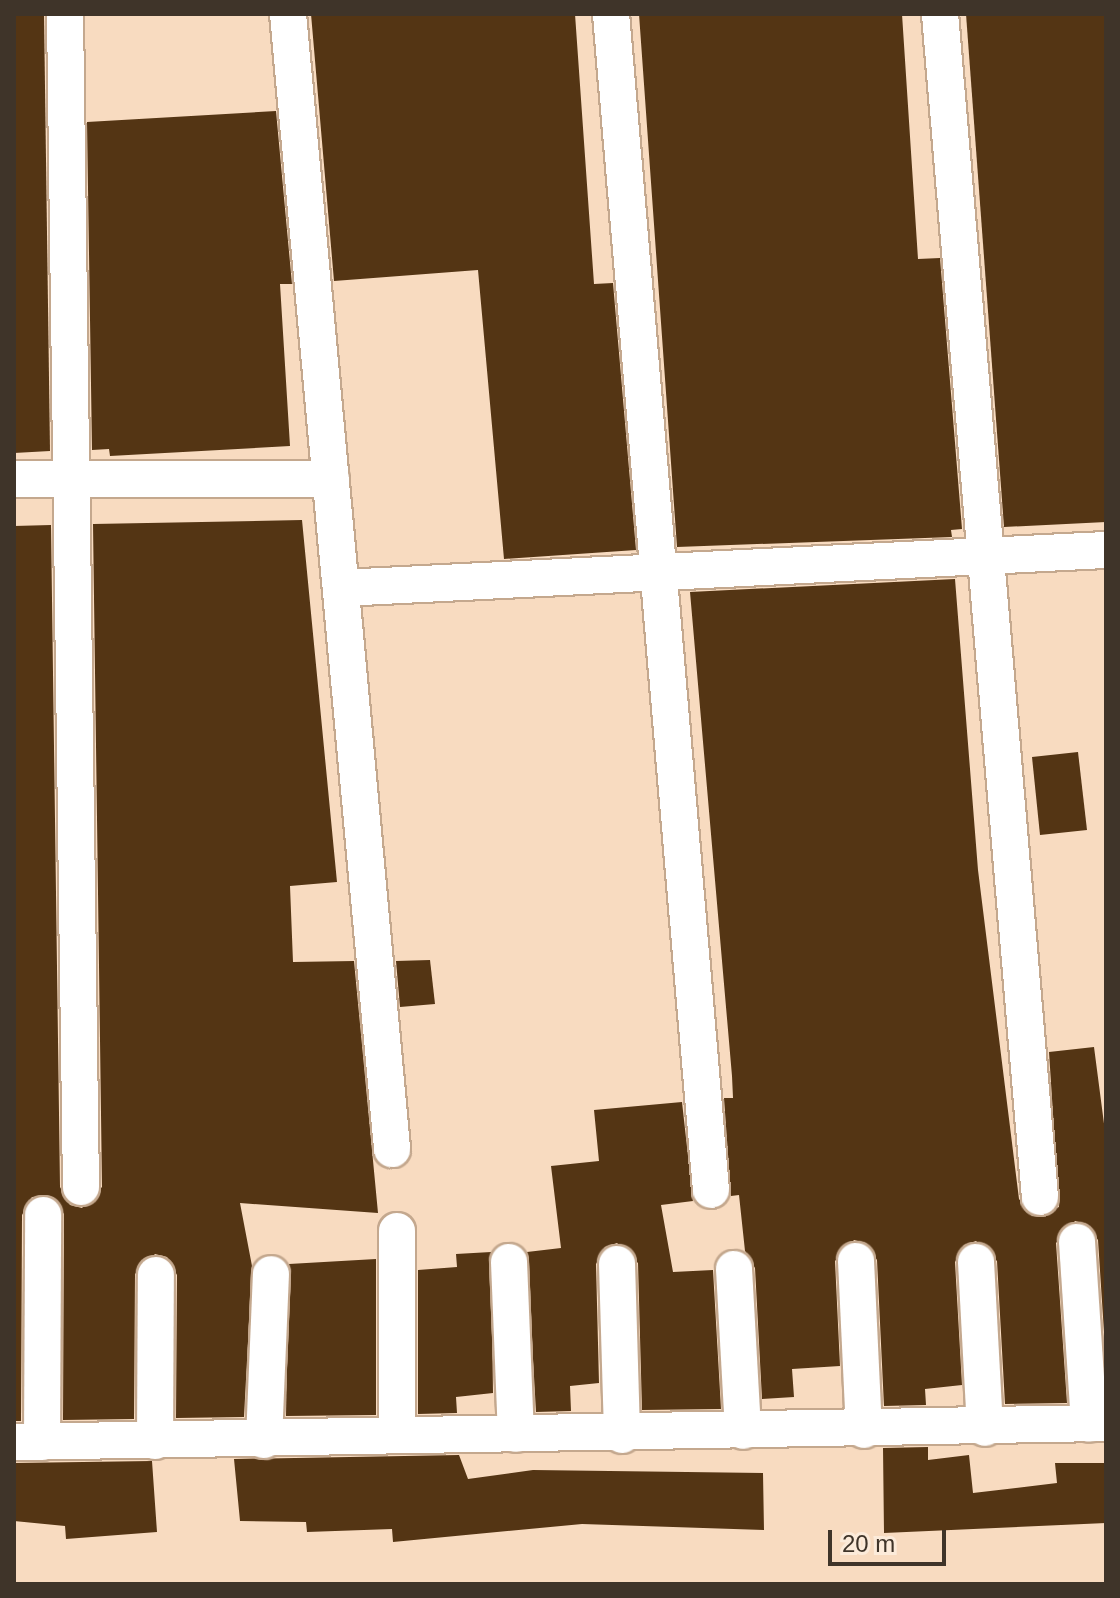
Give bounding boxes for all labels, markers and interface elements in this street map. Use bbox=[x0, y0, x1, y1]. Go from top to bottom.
scale bar bbox=[832, 1514, 950, 1564]
text: 20 m bbox=[842, 1530, 895, 1557]

